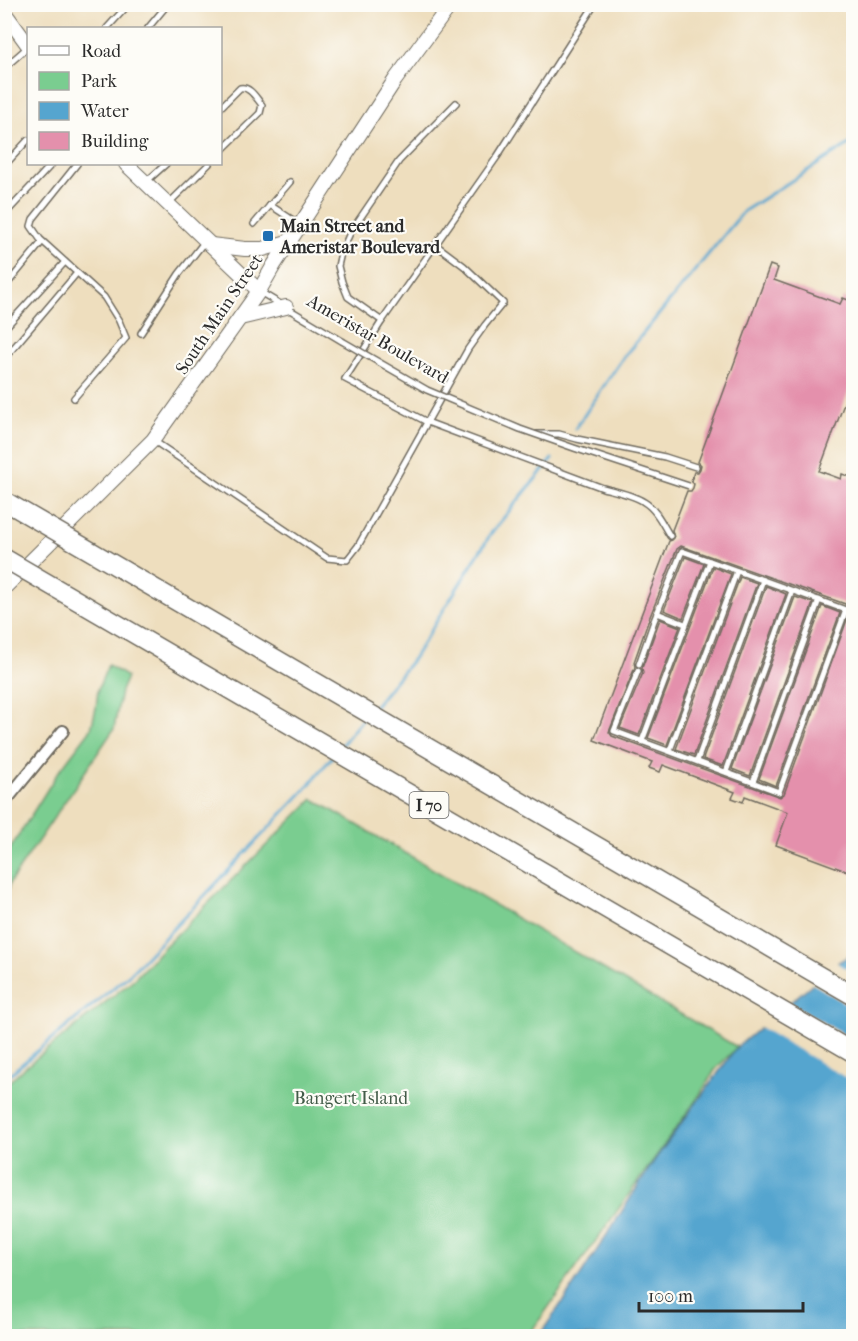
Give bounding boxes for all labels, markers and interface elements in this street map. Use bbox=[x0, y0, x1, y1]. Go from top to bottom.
legend bbox=[27, 27, 222, 165]
text: Road bbox=[81, 41, 121, 62]
text: Park bbox=[81, 71, 118, 92]
text: Water bbox=[80, 101, 129, 122]
text: Building bbox=[81, 131, 149, 152]
place label: Main Street and Ameristar Boulevard bbox=[279, 216, 441, 258]
marker: Main Street and Ameristar Boulevard bbox=[261, 229, 275, 243]
street label: South Main Street bbox=[171, 250, 268, 378]
street label: Ameristar Boulevard bbox=[302, 290, 453, 389]
road number: I 70 bbox=[410, 792, 448, 818]
park label: Bangert Island bbox=[294, 1088, 408, 1109]
scale bar bbox=[639, 1275, 802, 1313]
text: 100 m bbox=[648, 1286, 693, 1307]

